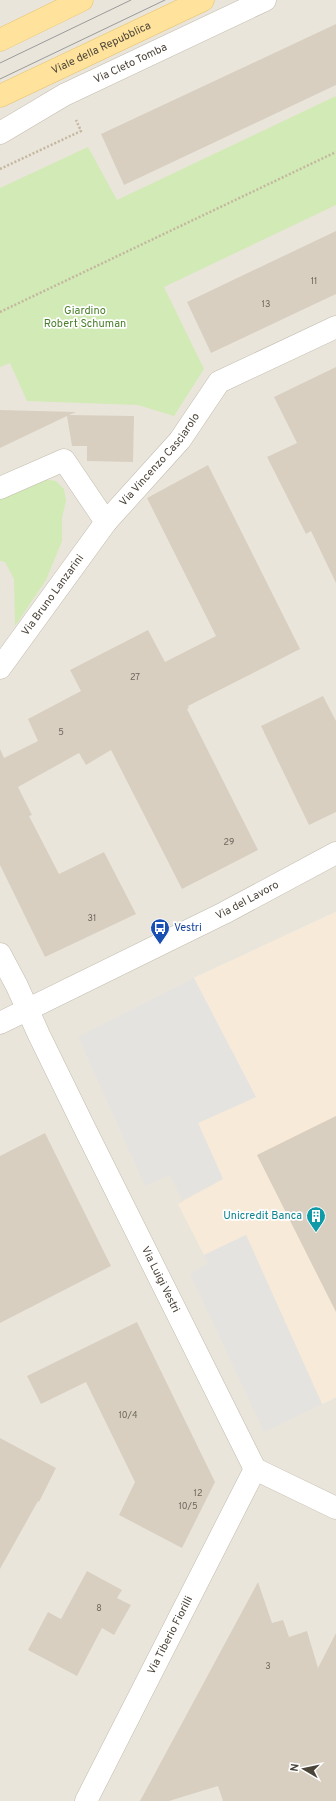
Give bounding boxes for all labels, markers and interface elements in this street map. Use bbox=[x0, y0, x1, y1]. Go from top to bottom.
street label: Viale della Repubblica bbox=[49, 19, 153, 78]
street label: Via Cleto Tomba bbox=[92, 40, 170, 87]
house number: 11 bbox=[311, 276, 317, 287]
house number: 13 bbox=[262, 299, 270, 310]
park label: Giardino Robert Schuman bbox=[44, 304, 126, 331]
street label: Via Vincenzo Casciarolo bbox=[117, 410, 203, 509]
street label: Via Bruno Lanzarini bbox=[19, 552, 87, 639]
house number: 27 bbox=[130, 672, 140, 683]
house number: 5 bbox=[58, 727, 64, 738]
house number: 29 bbox=[224, 837, 234, 848]
street label: Via del Lavoro bbox=[213, 878, 281, 923]
house number: 31 bbox=[88, 913, 96, 924]
bus stop icon: Vestri bbox=[149, 917, 171, 945]
place label: Vestri bbox=[174, 921, 202, 935]
building icon: Unicredit Banca bbox=[305, 1205, 327, 1233]
place label: Unicredit Banca bbox=[223, 1209, 302, 1223]
street label: Via Luigi Vestri bbox=[138, 1244, 183, 1315]
house number: 10/4 bbox=[118, 1410, 138, 1421]
house number: 12 bbox=[194, 1488, 202, 1499]
house number: 10/5 bbox=[178, 1501, 198, 1512]
street label: Via Tiberio Fiorilli bbox=[145, 1594, 196, 1677]
house number: 8 bbox=[96, 1603, 102, 1614]
house number: 3 bbox=[265, 1661, 271, 1672]
north arrow bbox=[284, 1749, 324, 1789]
text: N bbox=[288, 1763, 303, 1773]

